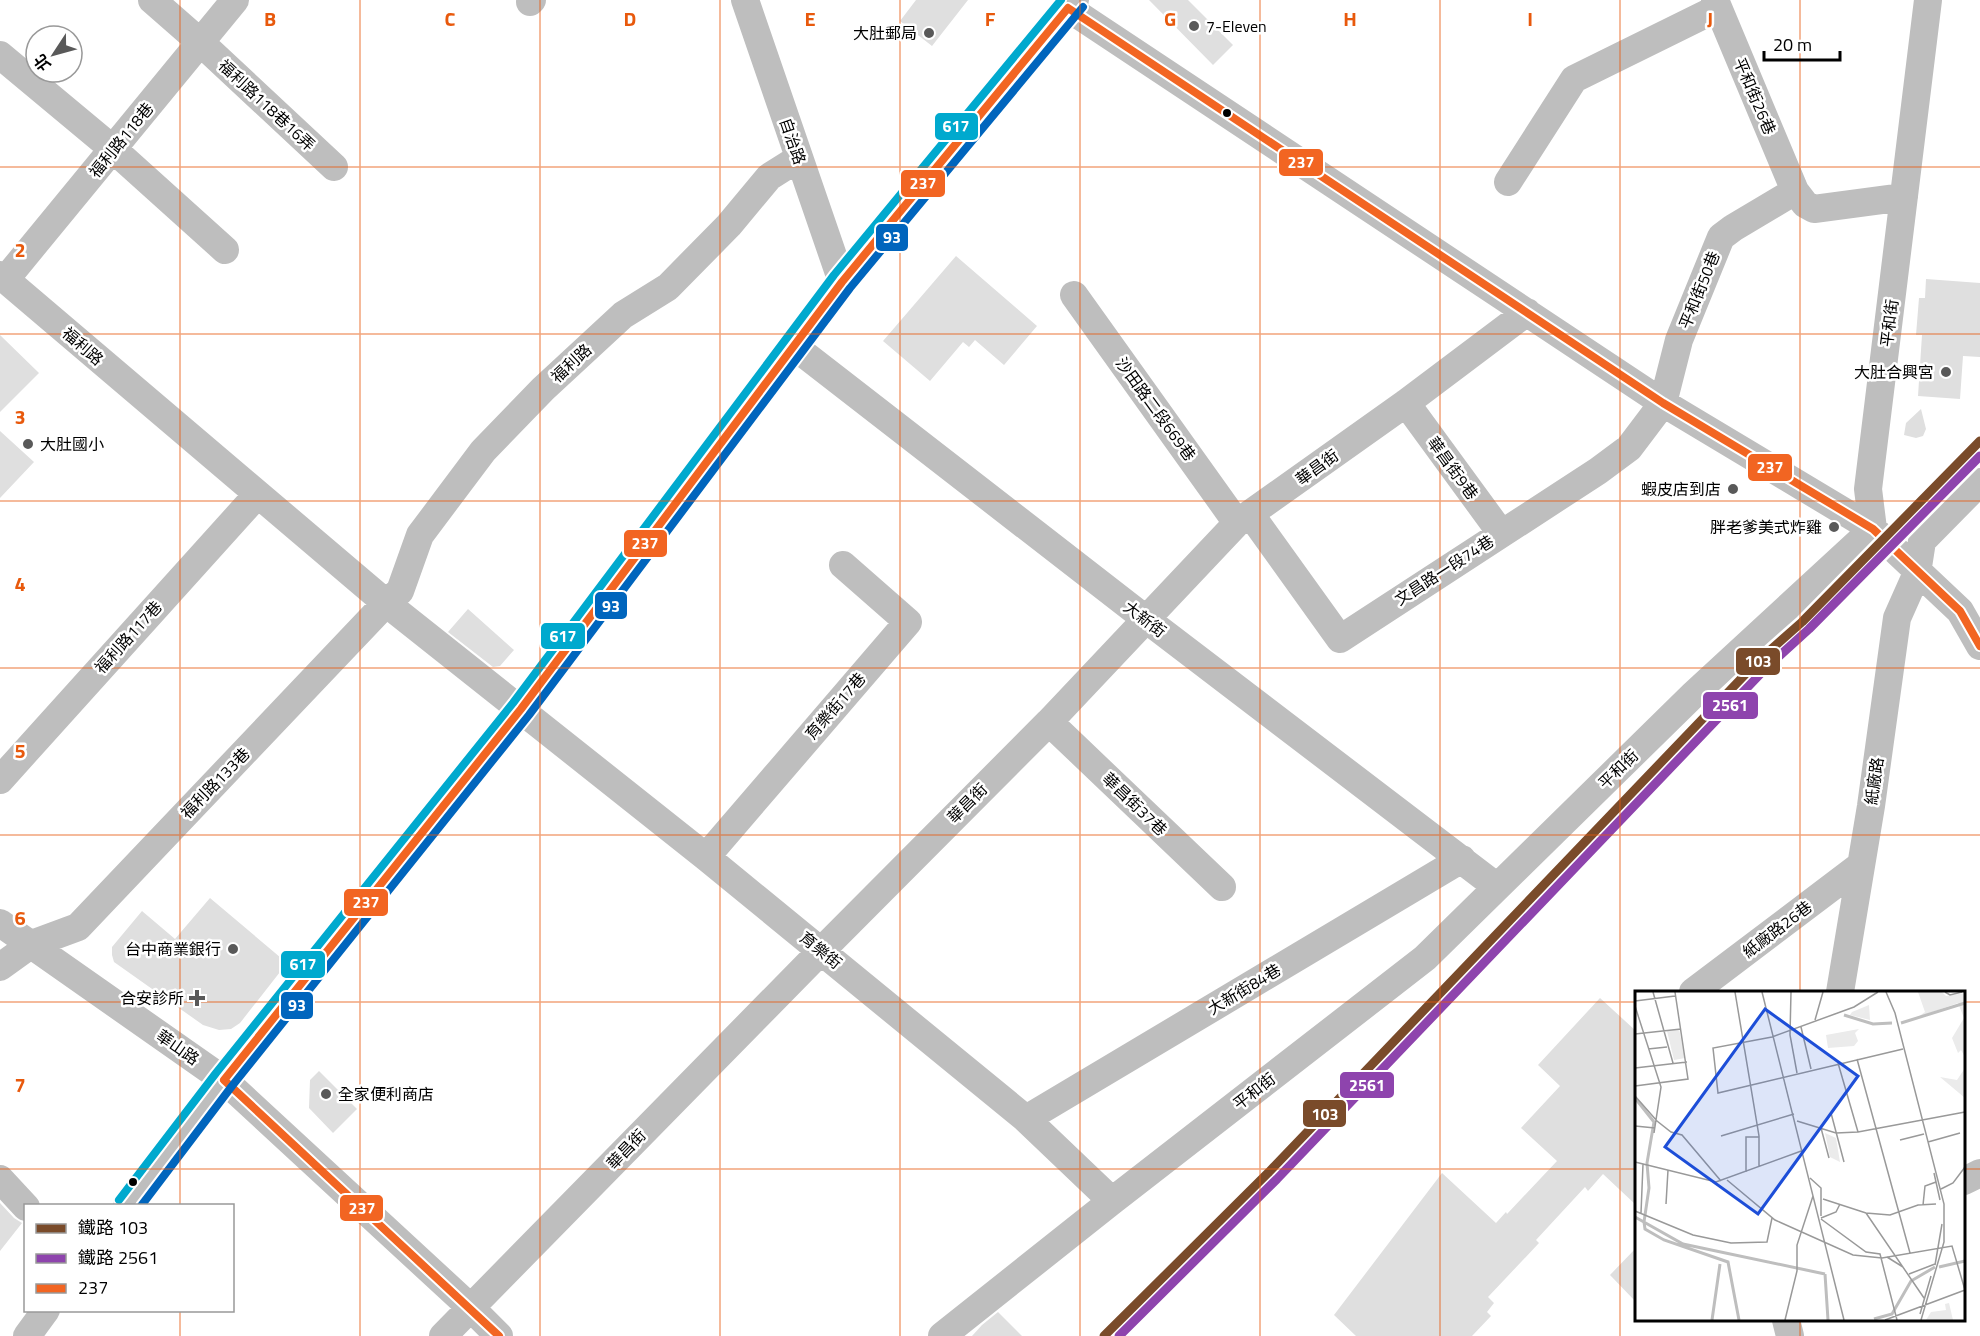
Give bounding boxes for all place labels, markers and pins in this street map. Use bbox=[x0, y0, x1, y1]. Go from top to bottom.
place label: 7-Eleven bbox=[1206, 14, 1267, 38]
marker: 7-Eleven bbox=[1187, 19, 1201, 33]
place label: 大肚郵局 bbox=[853, 21, 917, 45]
marker: 大肚郵局 bbox=[922, 26, 936, 40]
unlabelled marker bbox=[1221, 107, 1233, 119]
place label: 大肚合興宮 bbox=[1854, 360, 1934, 384]
marker: 大肚合興宮 bbox=[1939, 365, 1953, 379]
place label: 大肚國小 bbox=[40, 432, 104, 456]
marker: 大肚國小 bbox=[21, 437, 35, 451]
place label: 蝦皮店到店 bbox=[1641, 477, 1721, 501]
marker: 蝦皮店到店 bbox=[1726, 482, 1740, 496]
place label: 胖老爹美式炸雞 bbox=[1710, 515, 1822, 539]
marker: 胖老爹美式炸雞 bbox=[1827, 520, 1841, 534]
place label: 台中商業銀行 bbox=[125, 937, 221, 961]
marker: 台中商業銀行 bbox=[226, 942, 240, 956]
place label: 合安診所 bbox=[120, 986, 184, 1010]
marker: 合安診所 bbox=[188, 989, 206, 1007]
place label: 全家便利商店 bbox=[338, 1082, 434, 1106]
marker: 全家便利商店 bbox=[319, 1087, 333, 1101]
unlabelled marker bbox=[127, 1176, 139, 1188]

